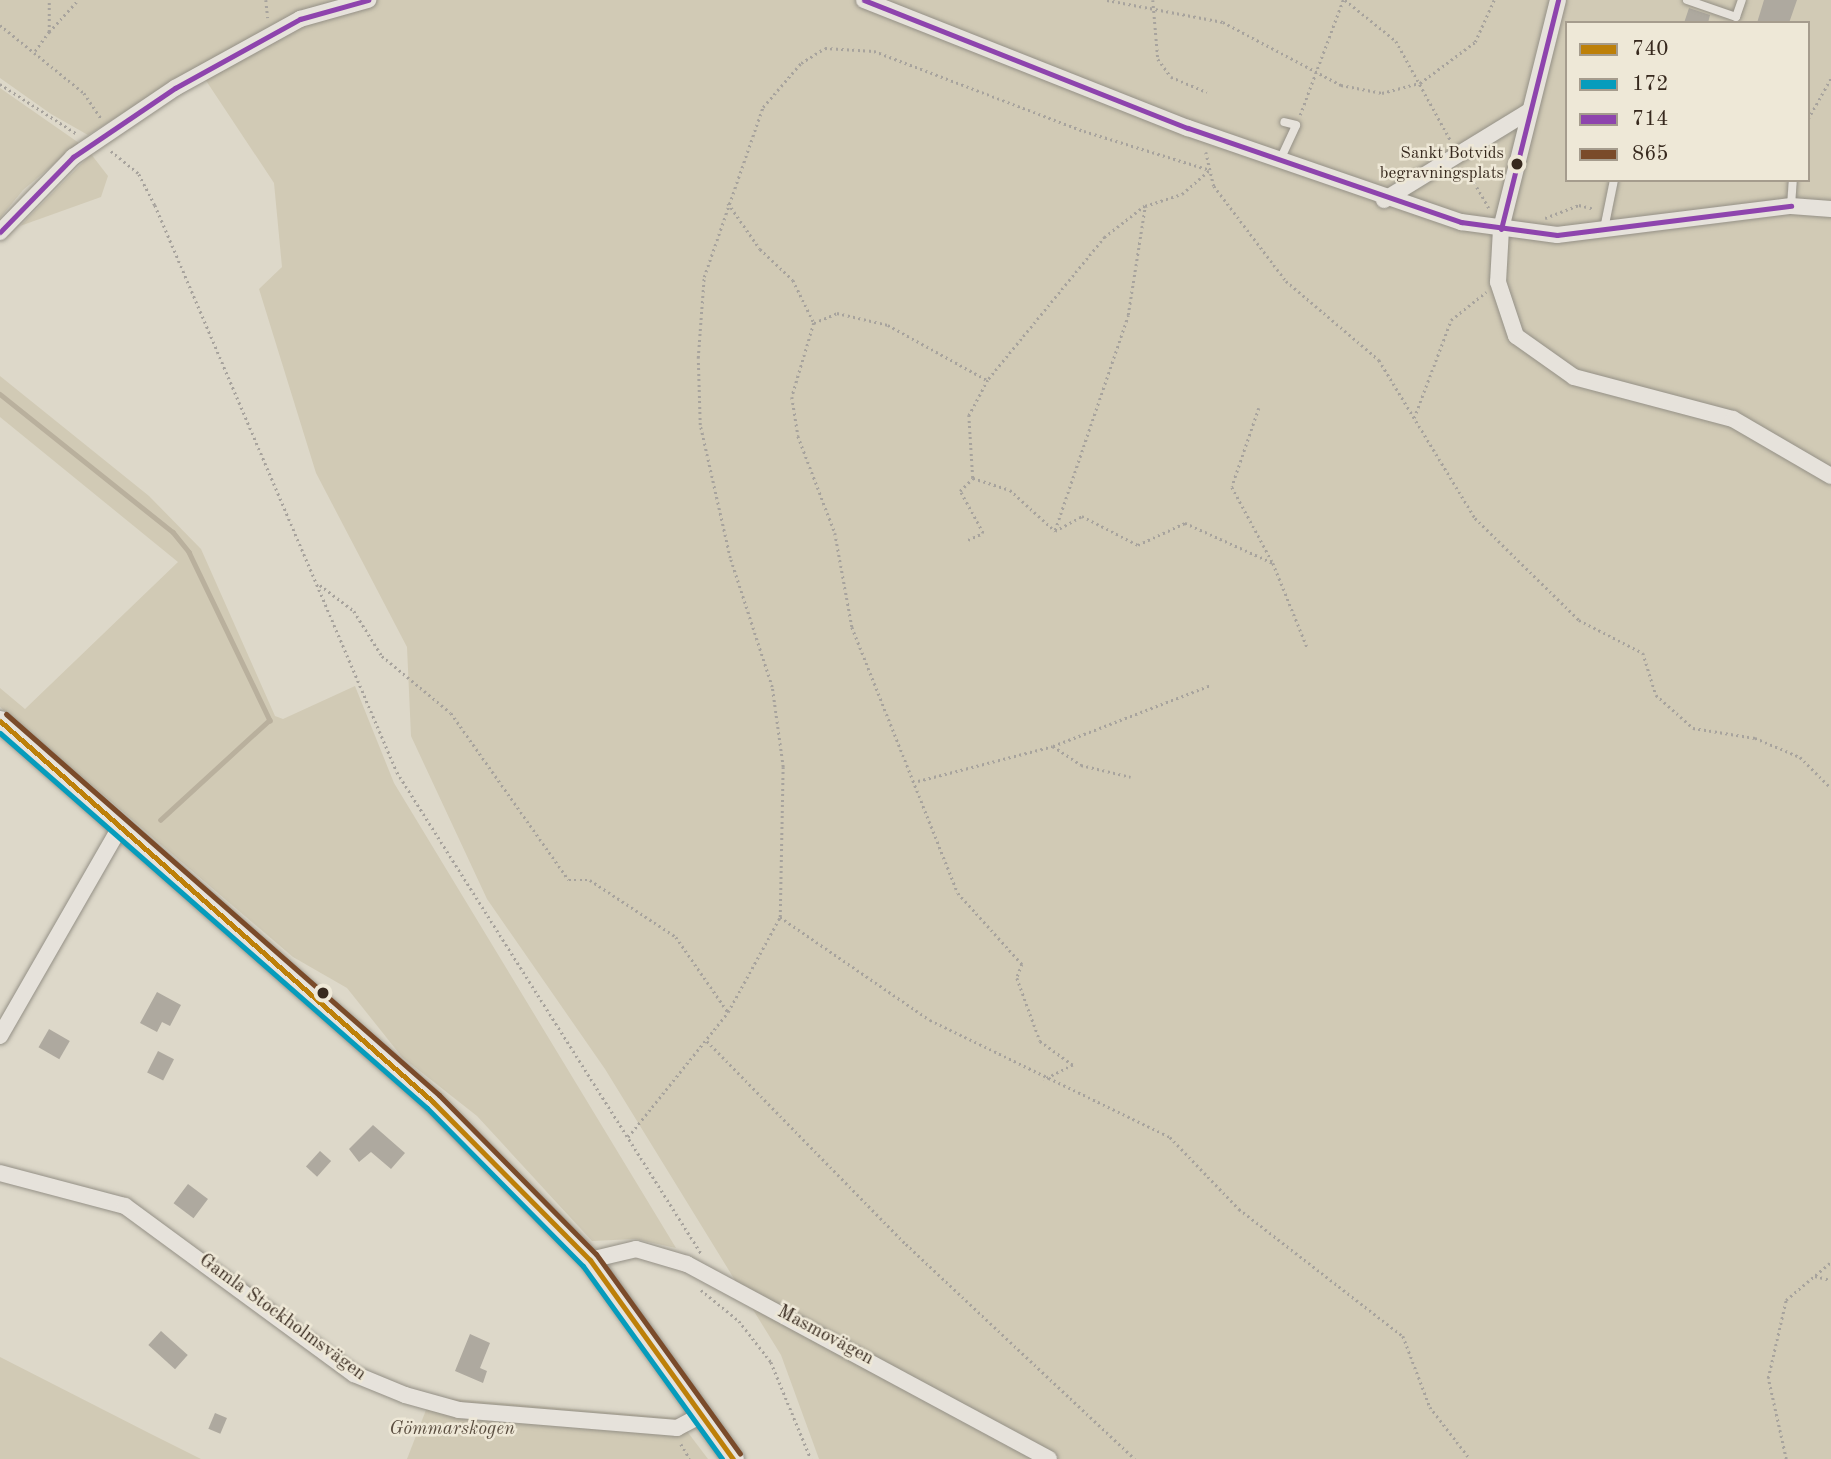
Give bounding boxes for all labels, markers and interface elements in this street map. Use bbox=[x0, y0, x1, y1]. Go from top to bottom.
legend bbox=[1565, 21, 1810, 182]
text: 740 bbox=[1632, 39, 1669, 60]
text: 172 bbox=[1632, 74, 1669, 95]
text: 714 bbox=[1632, 109, 1669, 130]
place label: Sankt Botvids begravningsplats bbox=[1380, 144, 1504, 184]
text: 865 bbox=[1632, 144, 1669, 165]
marker: Sankt Botvids begravningsplats bbox=[1510, 157, 1524, 171]
unlabelled marker bbox=[316, 986, 330, 1000]
street label: Gamla Stockholmsvägen bbox=[194, 1250, 370, 1386]
street label: Masmovägen bbox=[773, 1301, 877, 1371]
park label: Gömmarskogen bbox=[389, 1419, 515, 1441]

